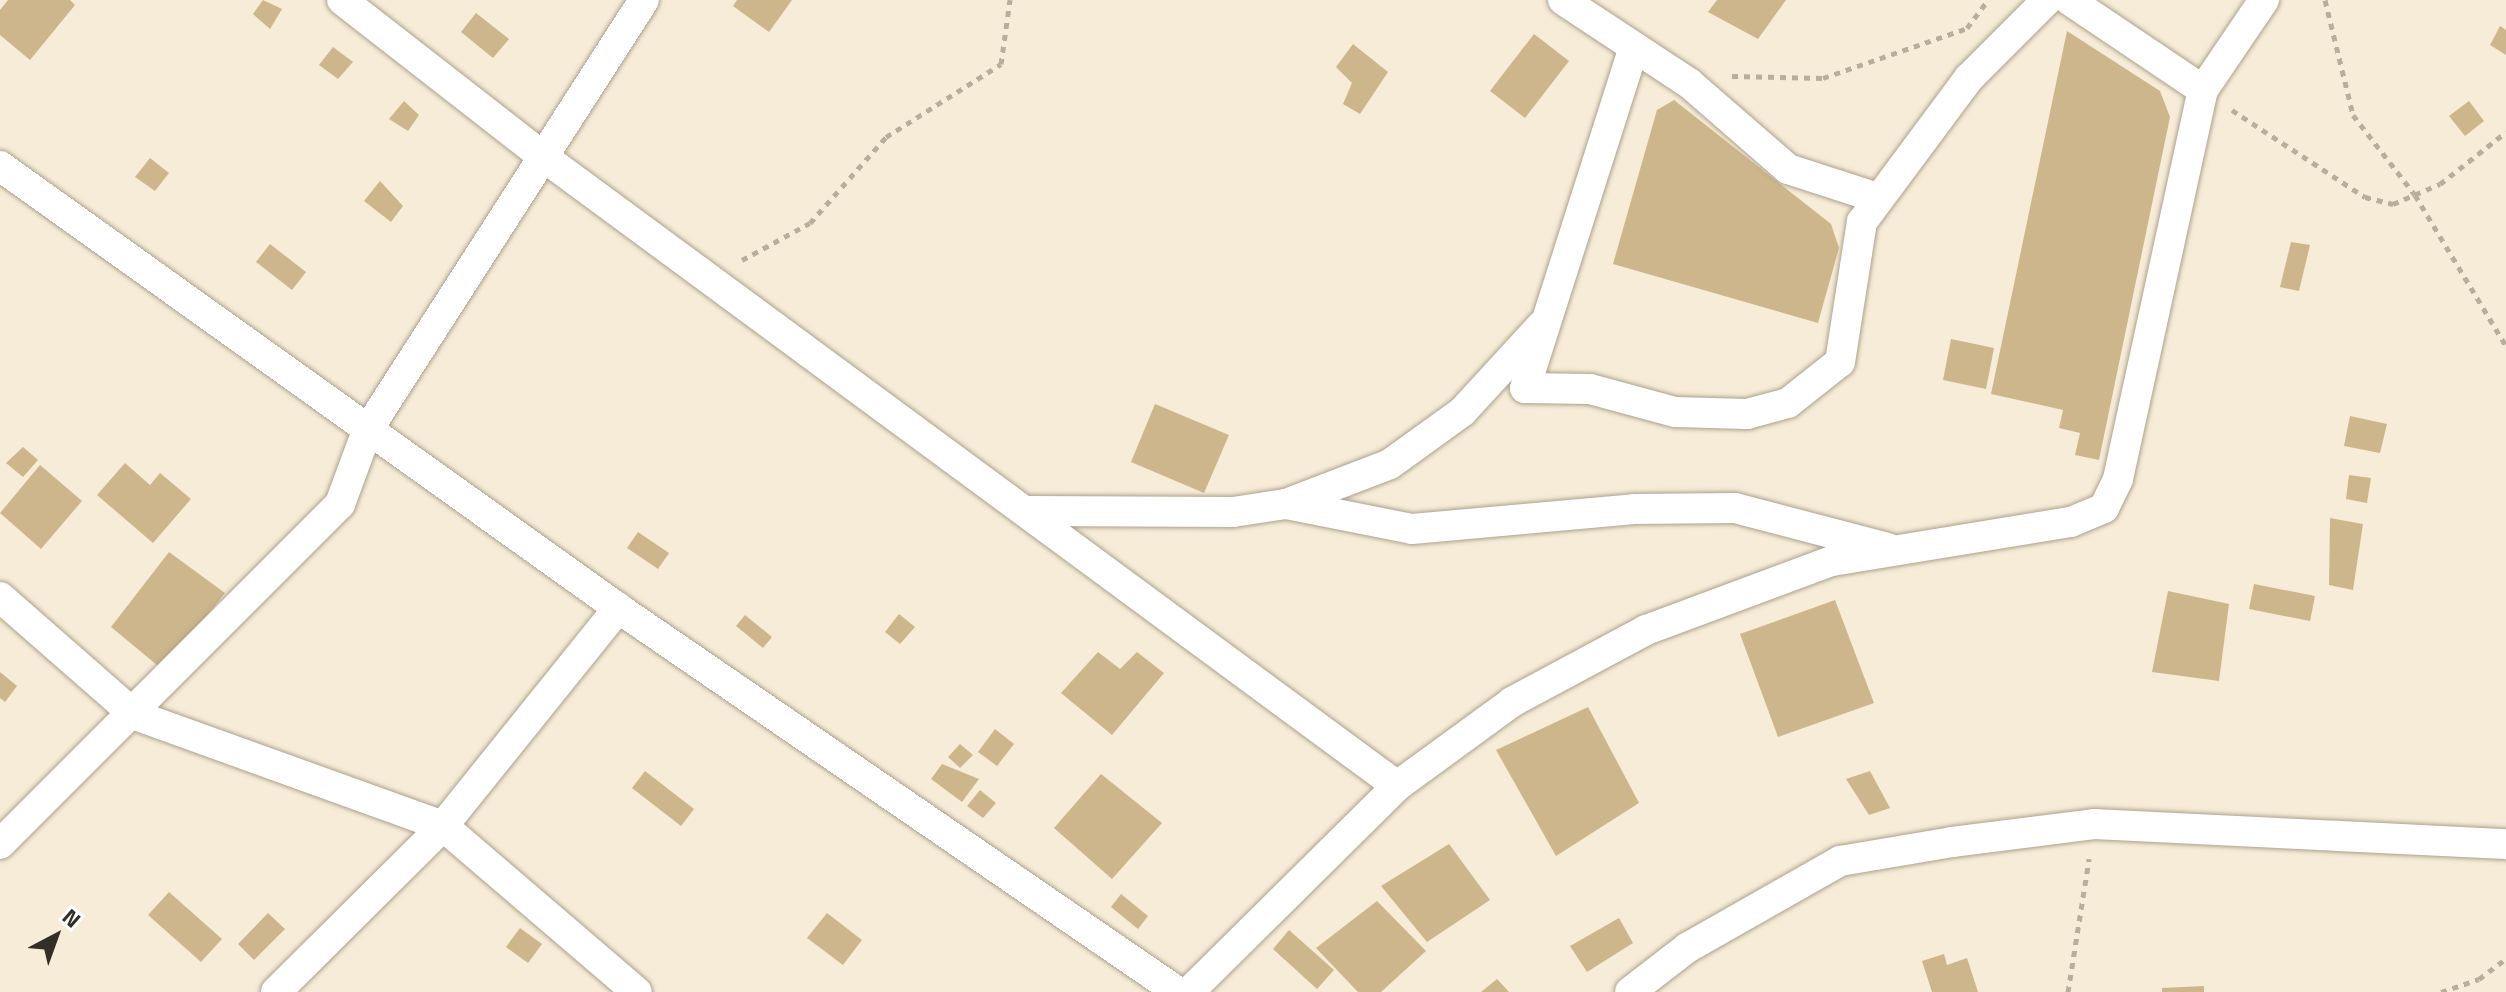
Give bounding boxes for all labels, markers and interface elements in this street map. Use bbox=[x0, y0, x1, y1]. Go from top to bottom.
north arrow bbox=[16, 896, 96, 976]
text: N bbox=[55, 900, 89, 936]

